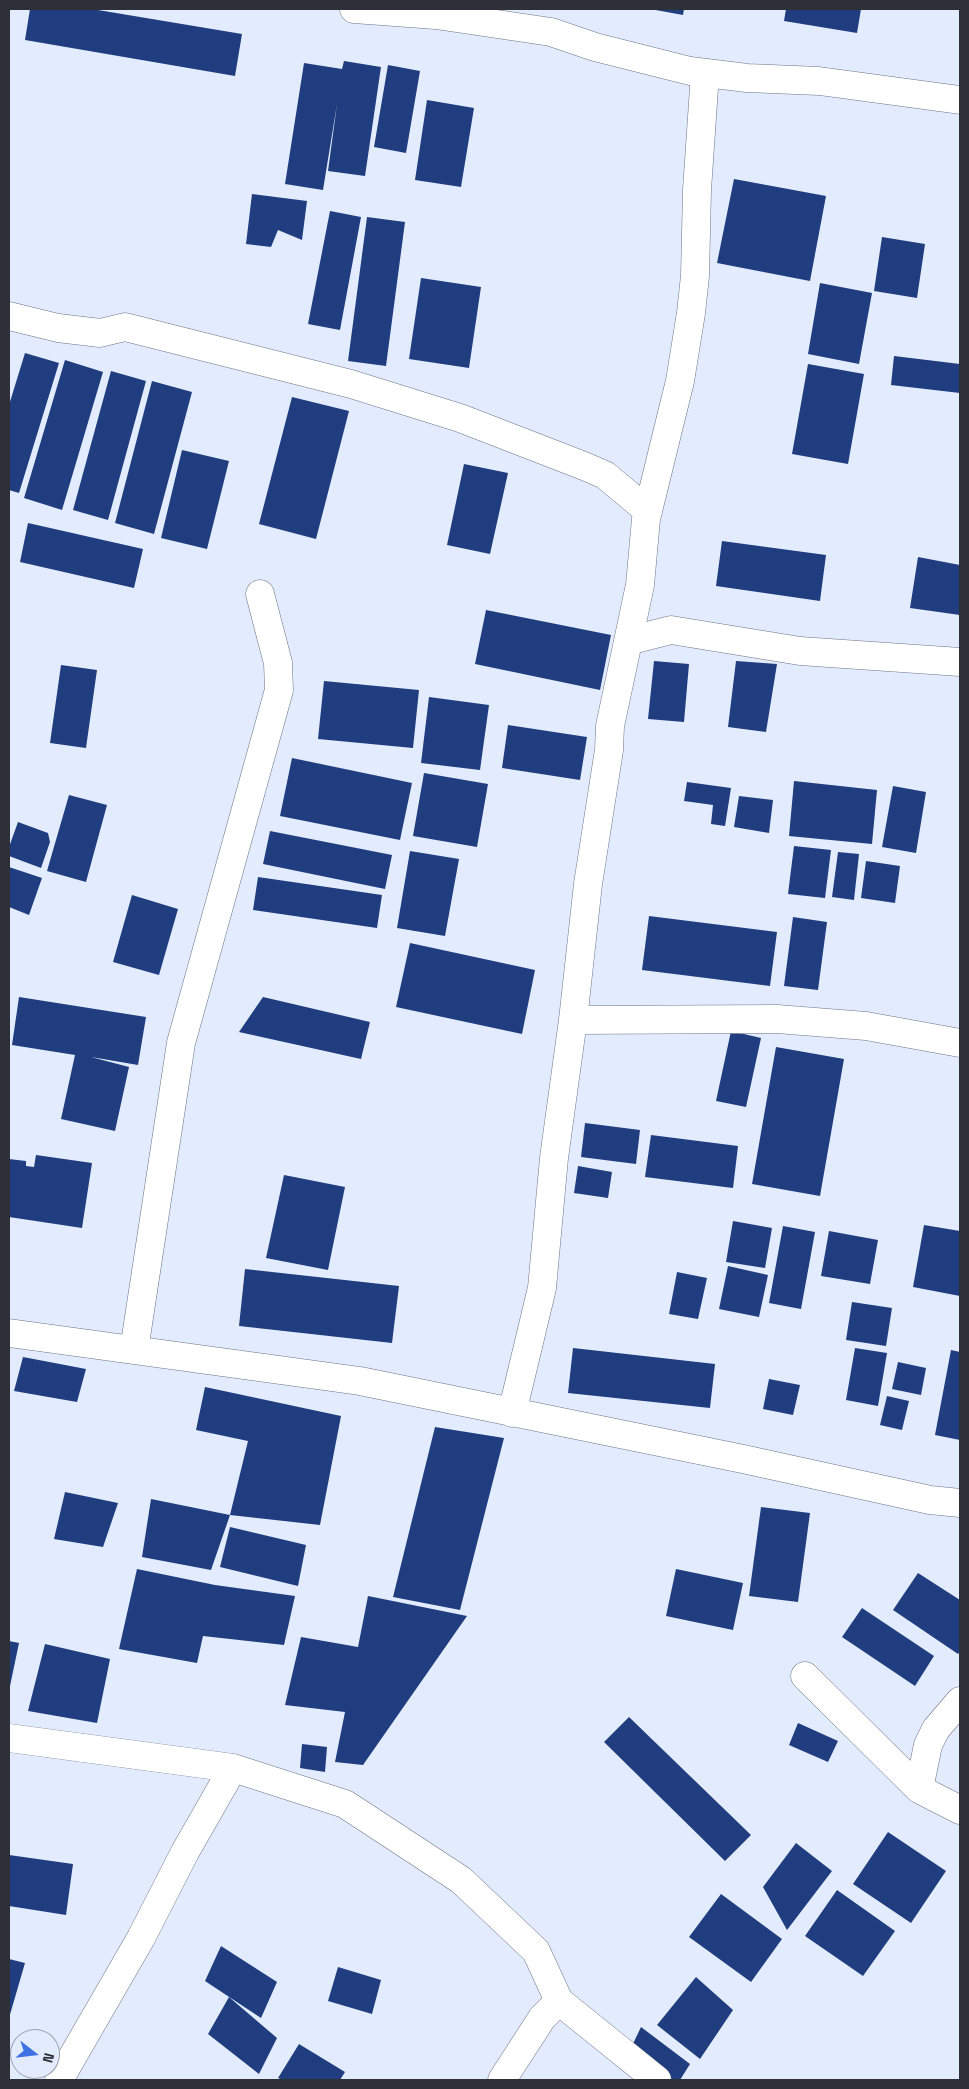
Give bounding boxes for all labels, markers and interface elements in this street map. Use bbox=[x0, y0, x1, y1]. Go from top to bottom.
north arrow bbox=[10, 2029, 60, 2079]
text: N bbox=[39, 2051, 58, 2065]

